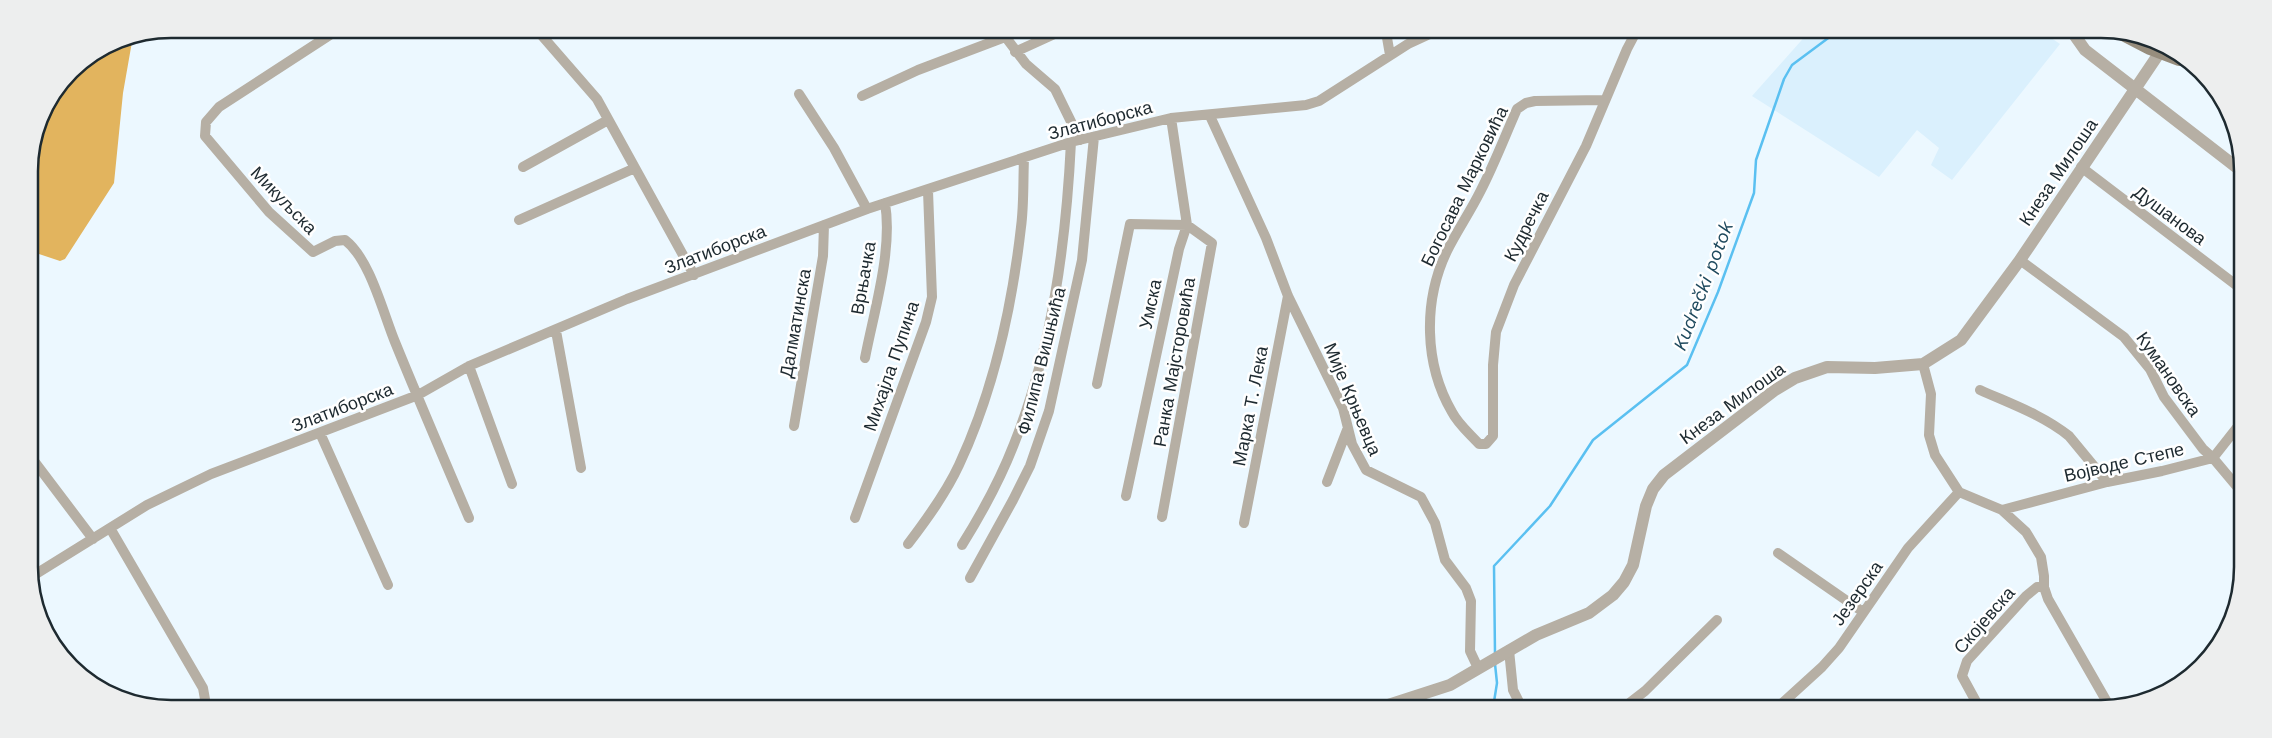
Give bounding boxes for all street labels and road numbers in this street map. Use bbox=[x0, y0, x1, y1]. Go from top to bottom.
street label: Златиборска bbox=[1046, 96, 1155, 144]
street label: Богосава Марковића bbox=[1416, 102, 1512, 269]
street label: Кнеза Милоша bbox=[2014, 114, 2102, 230]
street label: Микуљска bbox=[247, 162, 322, 239]
street label: Душанова bbox=[2130, 181, 2211, 250]
street label: Кудречка bbox=[1499, 186, 1553, 265]
street label: Златиборска bbox=[661, 220, 770, 278]
street label: Врњачка bbox=[846, 239, 880, 316]
street label: Далматинска bbox=[775, 266, 815, 379]
street label: Ранка Мајсторовића bbox=[1149, 275, 1199, 448]
street label: Умска bbox=[1135, 276, 1166, 331]
street label: Филипа Вишњића bbox=[1012, 284, 1070, 437]
street label: Михајла Пупина bbox=[859, 297, 923, 434]
street label: Кумановска bbox=[2132, 328, 2206, 421]
street label: Мије Крњевца bbox=[1320, 340, 1387, 459]
street label: Марка Т. Лека bbox=[1228, 343, 1272, 468]
street label: Кнеза Милоша bbox=[1675, 357, 1789, 448]
street label: Златиборска bbox=[288, 378, 397, 436]
street label: Војводе Степе bbox=[2062, 438, 2186, 486]
street label: Језерска bbox=[1827, 556, 1887, 629]
street label: Скојевска bbox=[1949, 582, 2019, 658]

